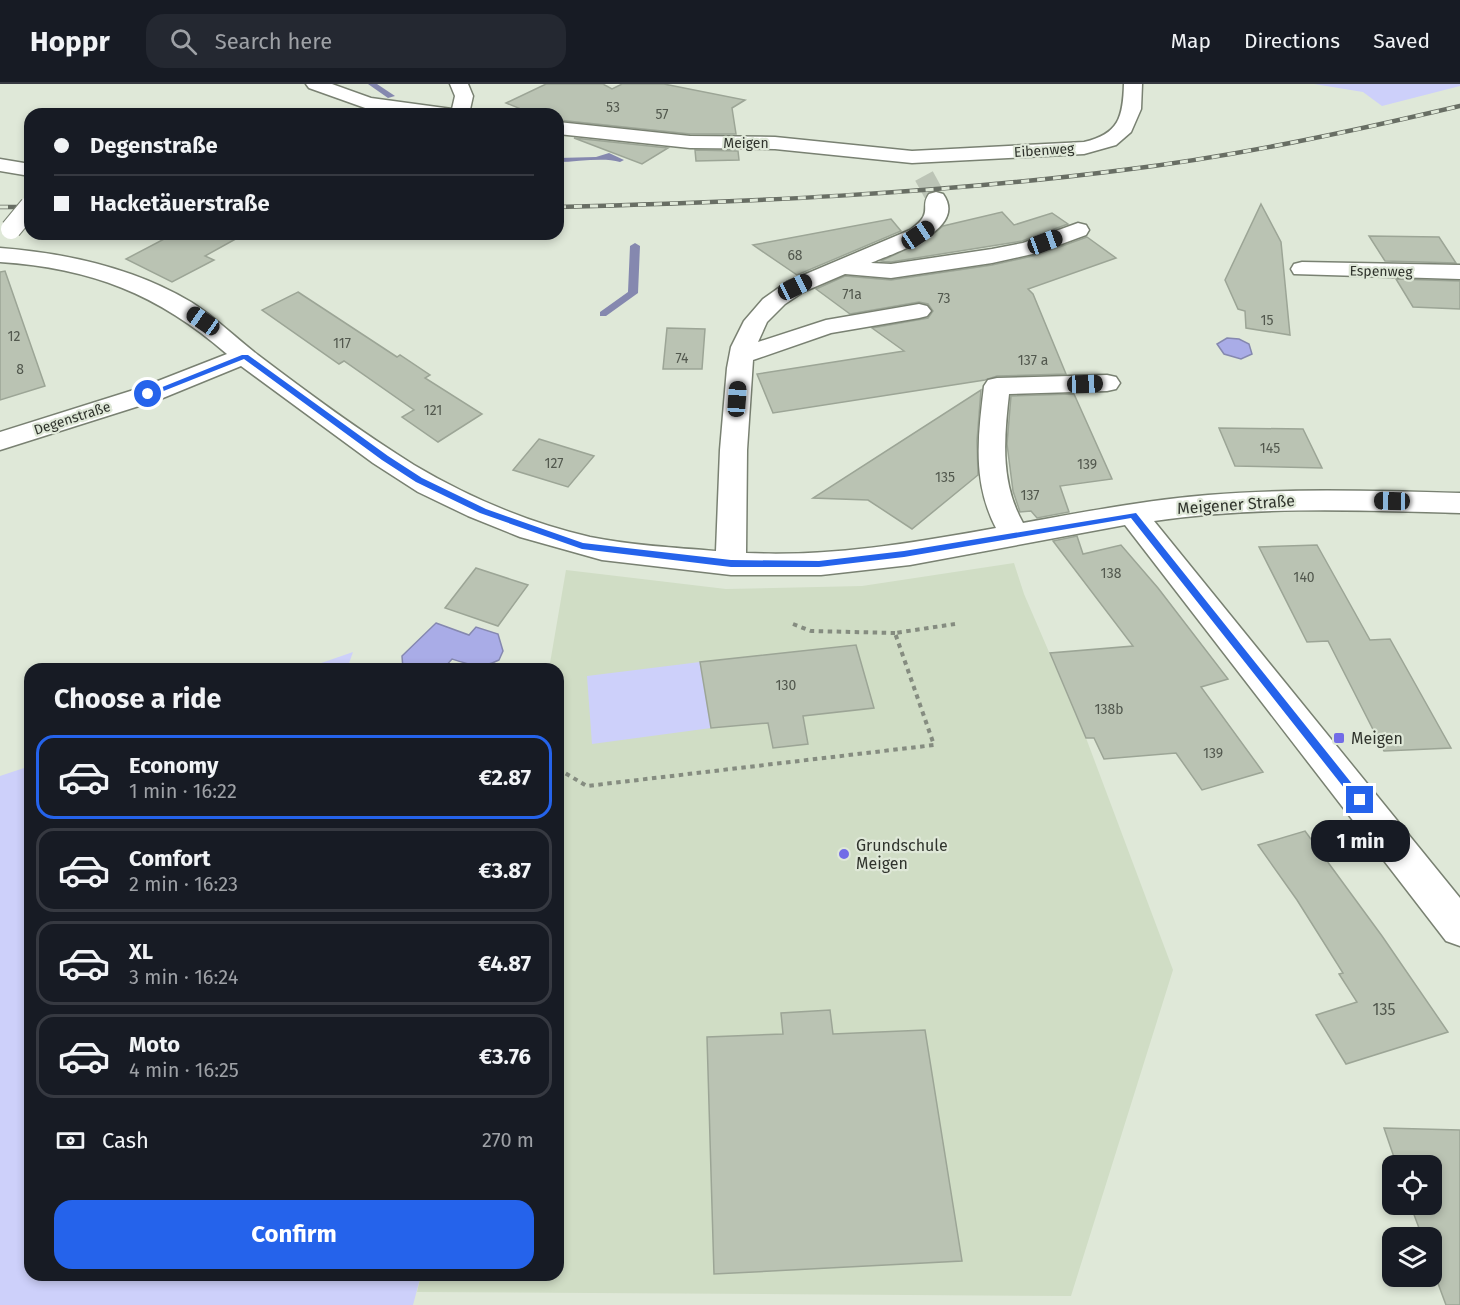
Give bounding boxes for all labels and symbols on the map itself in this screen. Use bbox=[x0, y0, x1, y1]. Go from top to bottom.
house number: 53 bbox=[606, 99, 620, 116]
house number: 57 bbox=[656, 106, 668, 123]
street label: Meigen bbox=[723, 135, 769, 152]
street label: Eibenweg bbox=[1013, 140, 1076, 161]
car bbox=[898, 217, 938, 253]
car bbox=[1025, 227, 1065, 257]
house number: 68 bbox=[787, 247, 803, 264]
street label: Espenweg bbox=[1349, 262, 1413, 281]
car bbox=[775, 271, 815, 303]
house number: 71a bbox=[842, 286, 862, 303]
house number: 73 bbox=[937, 290, 951, 307]
car bbox=[183, 303, 223, 339]
house number: 15 bbox=[1260, 312, 1274, 329]
house number: 12 bbox=[8, 328, 21, 345]
house number: 117 bbox=[333, 335, 351, 352]
house number: 74 bbox=[675, 350, 689, 367]
house number: 137 a bbox=[1018, 352, 1048, 369]
house number: 8 bbox=[16, 361, 24, 378]
car bbox=[1067, 374, 1103, 394]
route start bbox=[134, 380, 161, 407]
car bbox=[727, 380, 747, 418]
street label: Degenstraße bbox=[32, 398, 113, 439]
house number: 121 bbox=[424, 402, 442, 419]
house number: 145 bbox=[1260, 440, 1280, 457]
house number: 127 bbox=[544, 455, 564, 472]
house number: 139 bbox=[1077, 456, 1097, 473]
house number: 135 bbox=[935, 469, 955, 486]
house number: 137 bbox=[1020, 487, 1040, 504]
street label: Meigener Straße bbox=[1177, 491, 1296, 518]
car bbox=[1374, 492, 1410, 510]
house number: 138 bbox=[1101, 565, 1122, 582]
house number: 140 bbox=[1293, 569, 1315, 586]
house number: 130 bbox=[776, 677, 797, 694]
house number: 138b bbox=[1094, 701, 1124, 718]
place label: Meigen bbox=[1351, 729, 1403, 748]
marker: Meigen bbox=[1332, 731, 1346, 745]
house number: 139 bbox=[1203, 745, 1223, 762]
route end bbox=[1346, 786, 1373, 813]
callout: 1 min bbox=[1310, 821, 1410, 863]
place label: Grundschule Meigen bbox=[856, 836, 948, 873]
marker: Grundschule Meigen bbox=[837, 847, 851, 861]
house number: 135 bbox=[1373, 1000, 1395, 1019]

